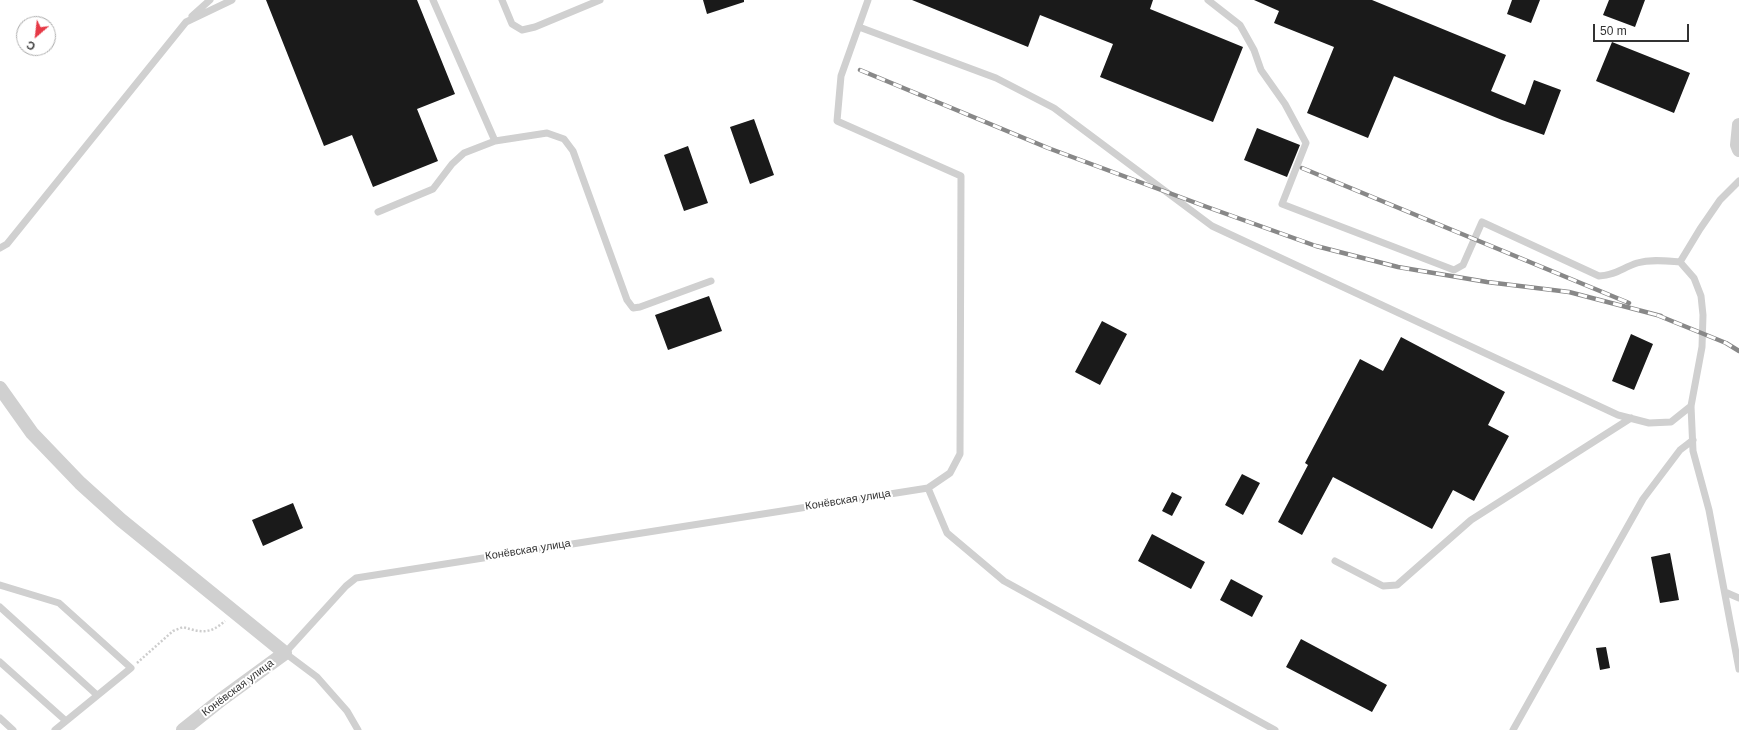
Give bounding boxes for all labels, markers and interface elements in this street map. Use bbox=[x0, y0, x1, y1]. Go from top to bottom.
north arrow bbox=[16, 16, 56, 56]
scale bar bbox=[1595, 16, 1691, 42]
text: 50 m bbox=[1600, 24, 1627, 38]
text: С bbox=[25, 39, 37, 53]
street label: Конёвская улица bbox=[804, 487, 892, 513]
street label: Конёвская улица bbox=[484, 537, 572, 563]
street label: Конёвская улица bbox=[200, 657, 276, 719]

